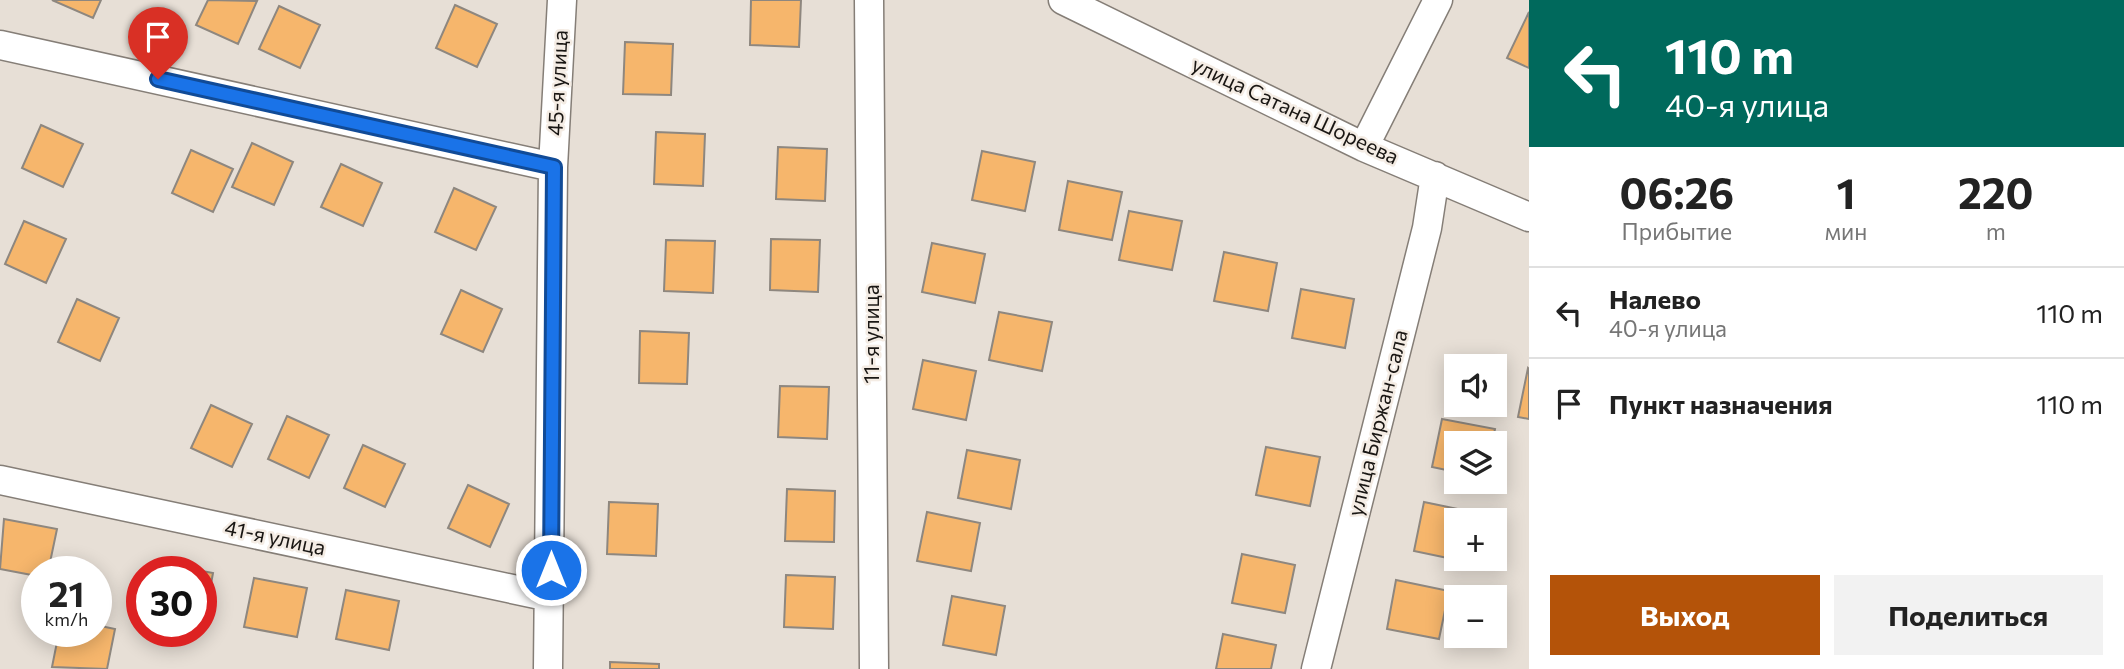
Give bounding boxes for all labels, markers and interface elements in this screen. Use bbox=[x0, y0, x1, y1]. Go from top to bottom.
pin bbox=[128, 7, 188, 79]
icon: arrive bbox=[139, 18, 177, 56]
text: 110 m bbox=[1665, 24, 1794, 84]
icon: left bbox=[1550, 28, 1641, 119]
street label: 45-я улица bbox=[541, 29, 572, 137]
street label: улица Сатана Шореева bbox=[1188, 51, 1403, 169]
text: 40-я улица bbox=[1665, 84, 1829, 124]
text: 06:26 bbox=[1620, 166, 1734, 218]
text: 1 bbox=[1837, 166, 1856, 218]
text: 220 bbox=[1958, 166, 2033, 218]
text: Прибытие bbox=[1622, 217, 1732, 245]
text: мин bbox=[1825, 217, 1867, 245]
text: m bbox=[1986, 217, 2006, 245]
text: Налево bbox=[1609, 283, 1701, 314]
street label: 11-я улица bbox=[858, 284, 883, 384]
icon: left bbox=[1550, 294, 1588, 332]
text: 110 m bbox=[2036, 297, 2103, 328]
text: 40-я улица bbox=[1609, 314, 1727, 342]
street label: улица Биржан-сала bbox=[1341, 327, 1412, 518]
map controls bbox=[1444, 354, 1507, 648]
button: sound bbox=[1444, 354, 1507, 417]
icon: arrive bbox=[1550, 385, 1588, 423]
text: Пункт назначения bbox=[1609, 388, 1833, 419]
text: 110 m bbox=[2036, 388, 2103, 419]
button: layers bbox=[1444, 431, 1507, 494]
button: + bbox=[1444, 508, 1507, 571]
street label: 41-я улица bbox=[223, 514, 328, 559]
position arrow bbox=[514, 533, 588, 607]
speed limit sign: 30 bbox=[126, 556, 217, 647]
text: 21 bbox=[49, 571, 84, 614]
button: Выход bbox=[1550, 575, 1820, 655]
button: Поделиться bbox=[1834, 575, 2103, 655]
button: − bbox=[1444, 585, 1507, 648]
text: km/h bbox=[45, 608, 88, 630]

